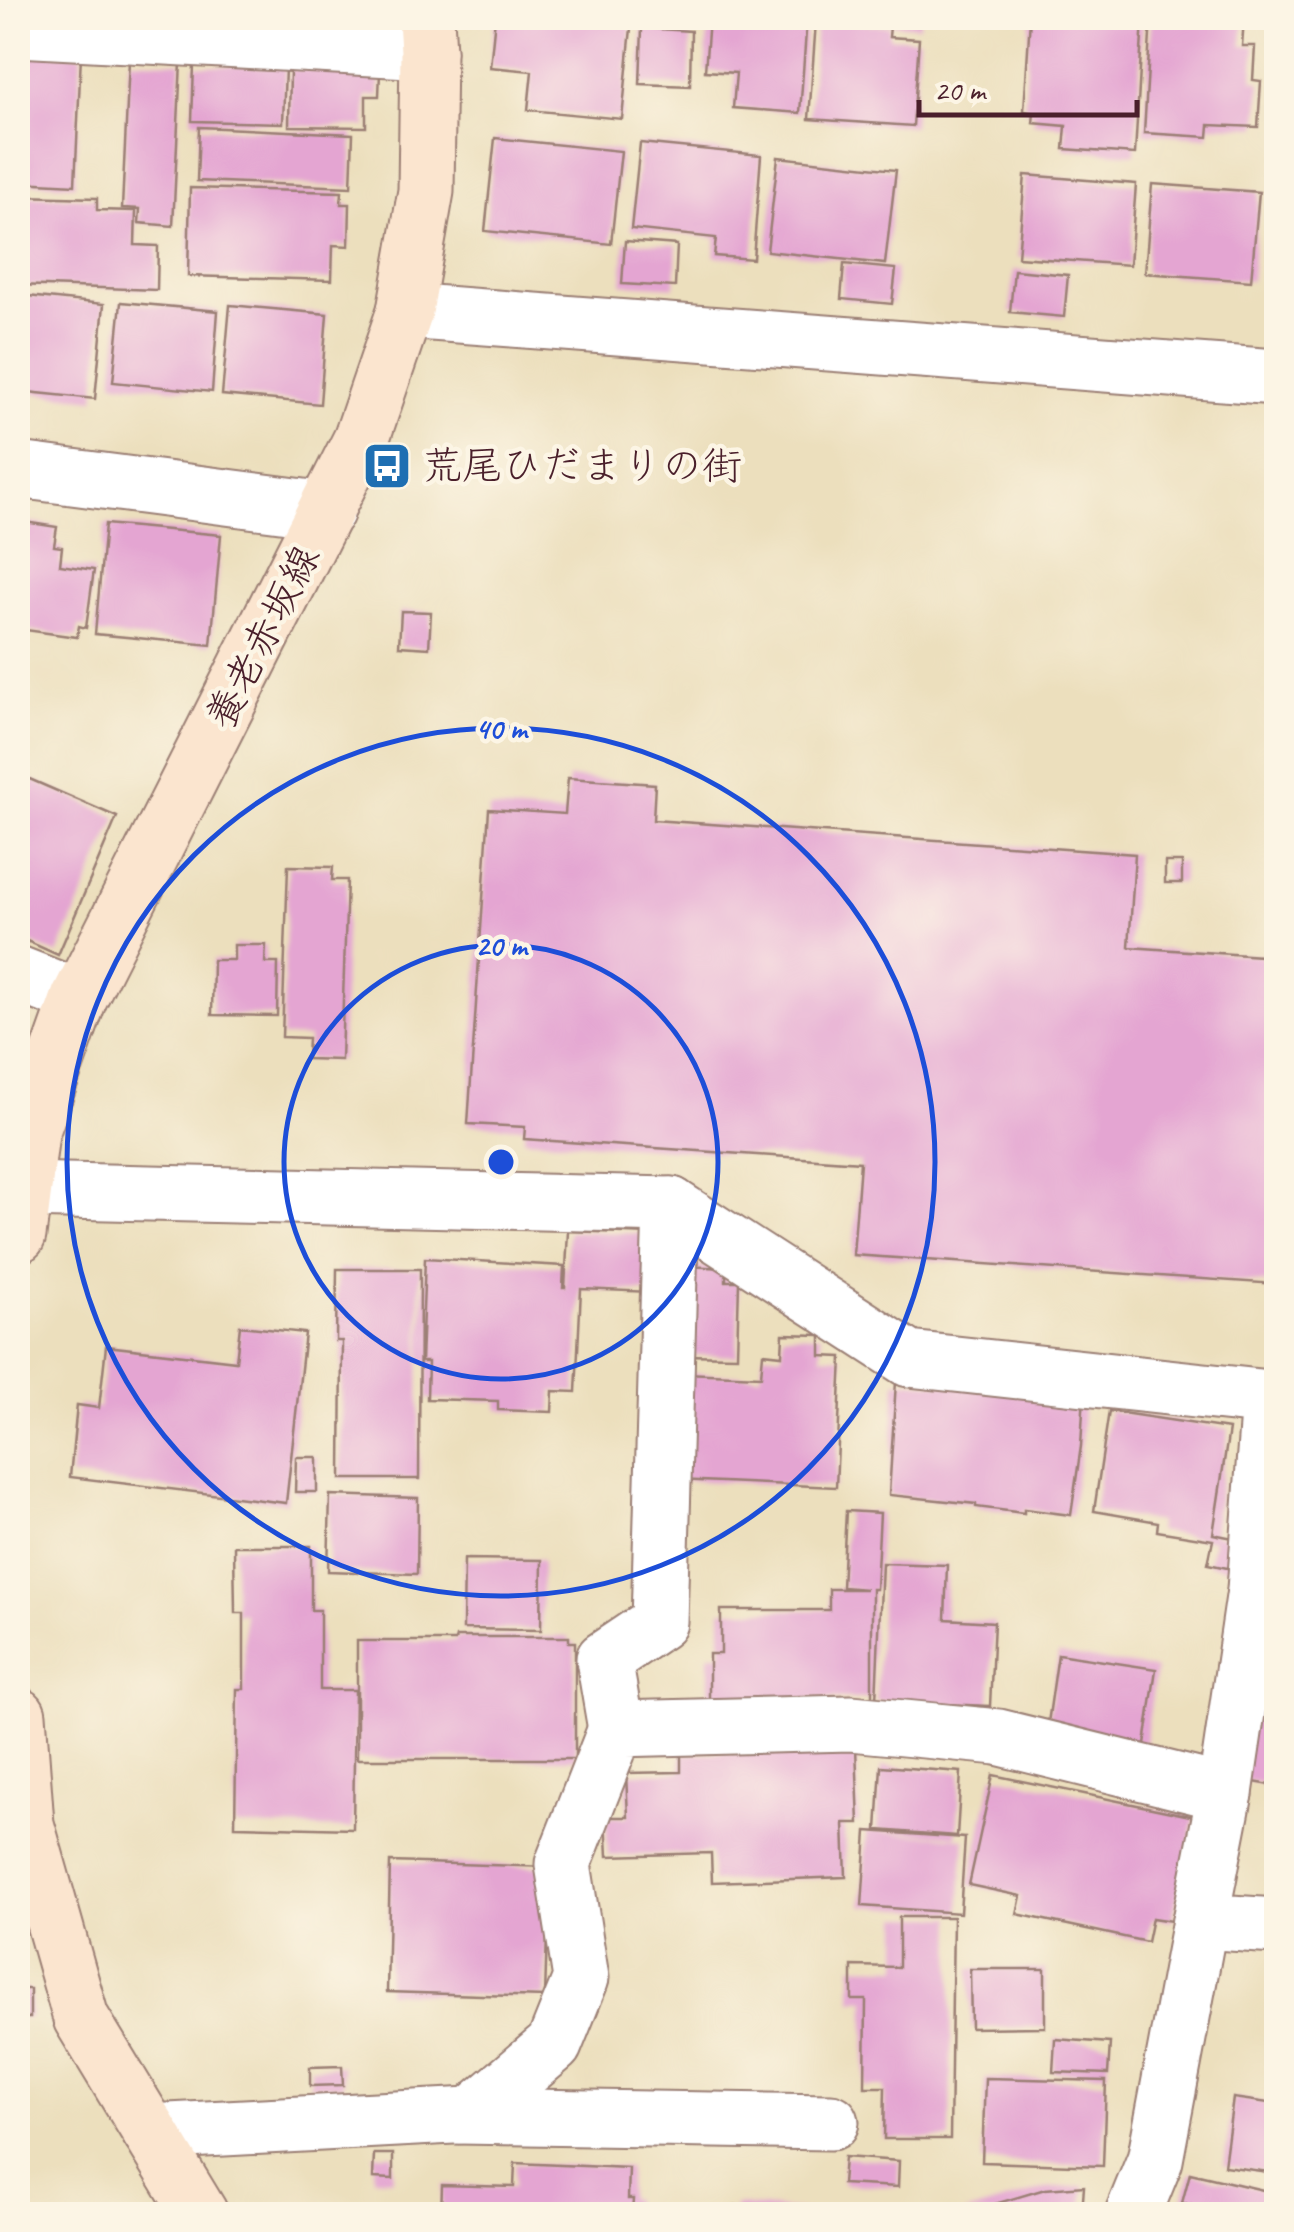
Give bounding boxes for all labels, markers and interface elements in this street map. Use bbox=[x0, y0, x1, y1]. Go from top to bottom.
scale bar bbox=[919, 55, 1136, 117]
text: 20 m bbox=[934, 71, 987, 109]
bus stop icon: 荒尾ひだまりの街 bbox=[361, 440, 413, 492]
place label: 荒尾ひだまりの街 bbox=[422, 441, 742, 491]
street label: 養老赤坂線 bbox=[195, 537, 331, 737]
text: 40 m bbox=[475, 710, 530, 748]
text: 20 m bbox=[475, 927, 530, 965]
centre of rings bbox=[483, 1144, 519, 1180]

